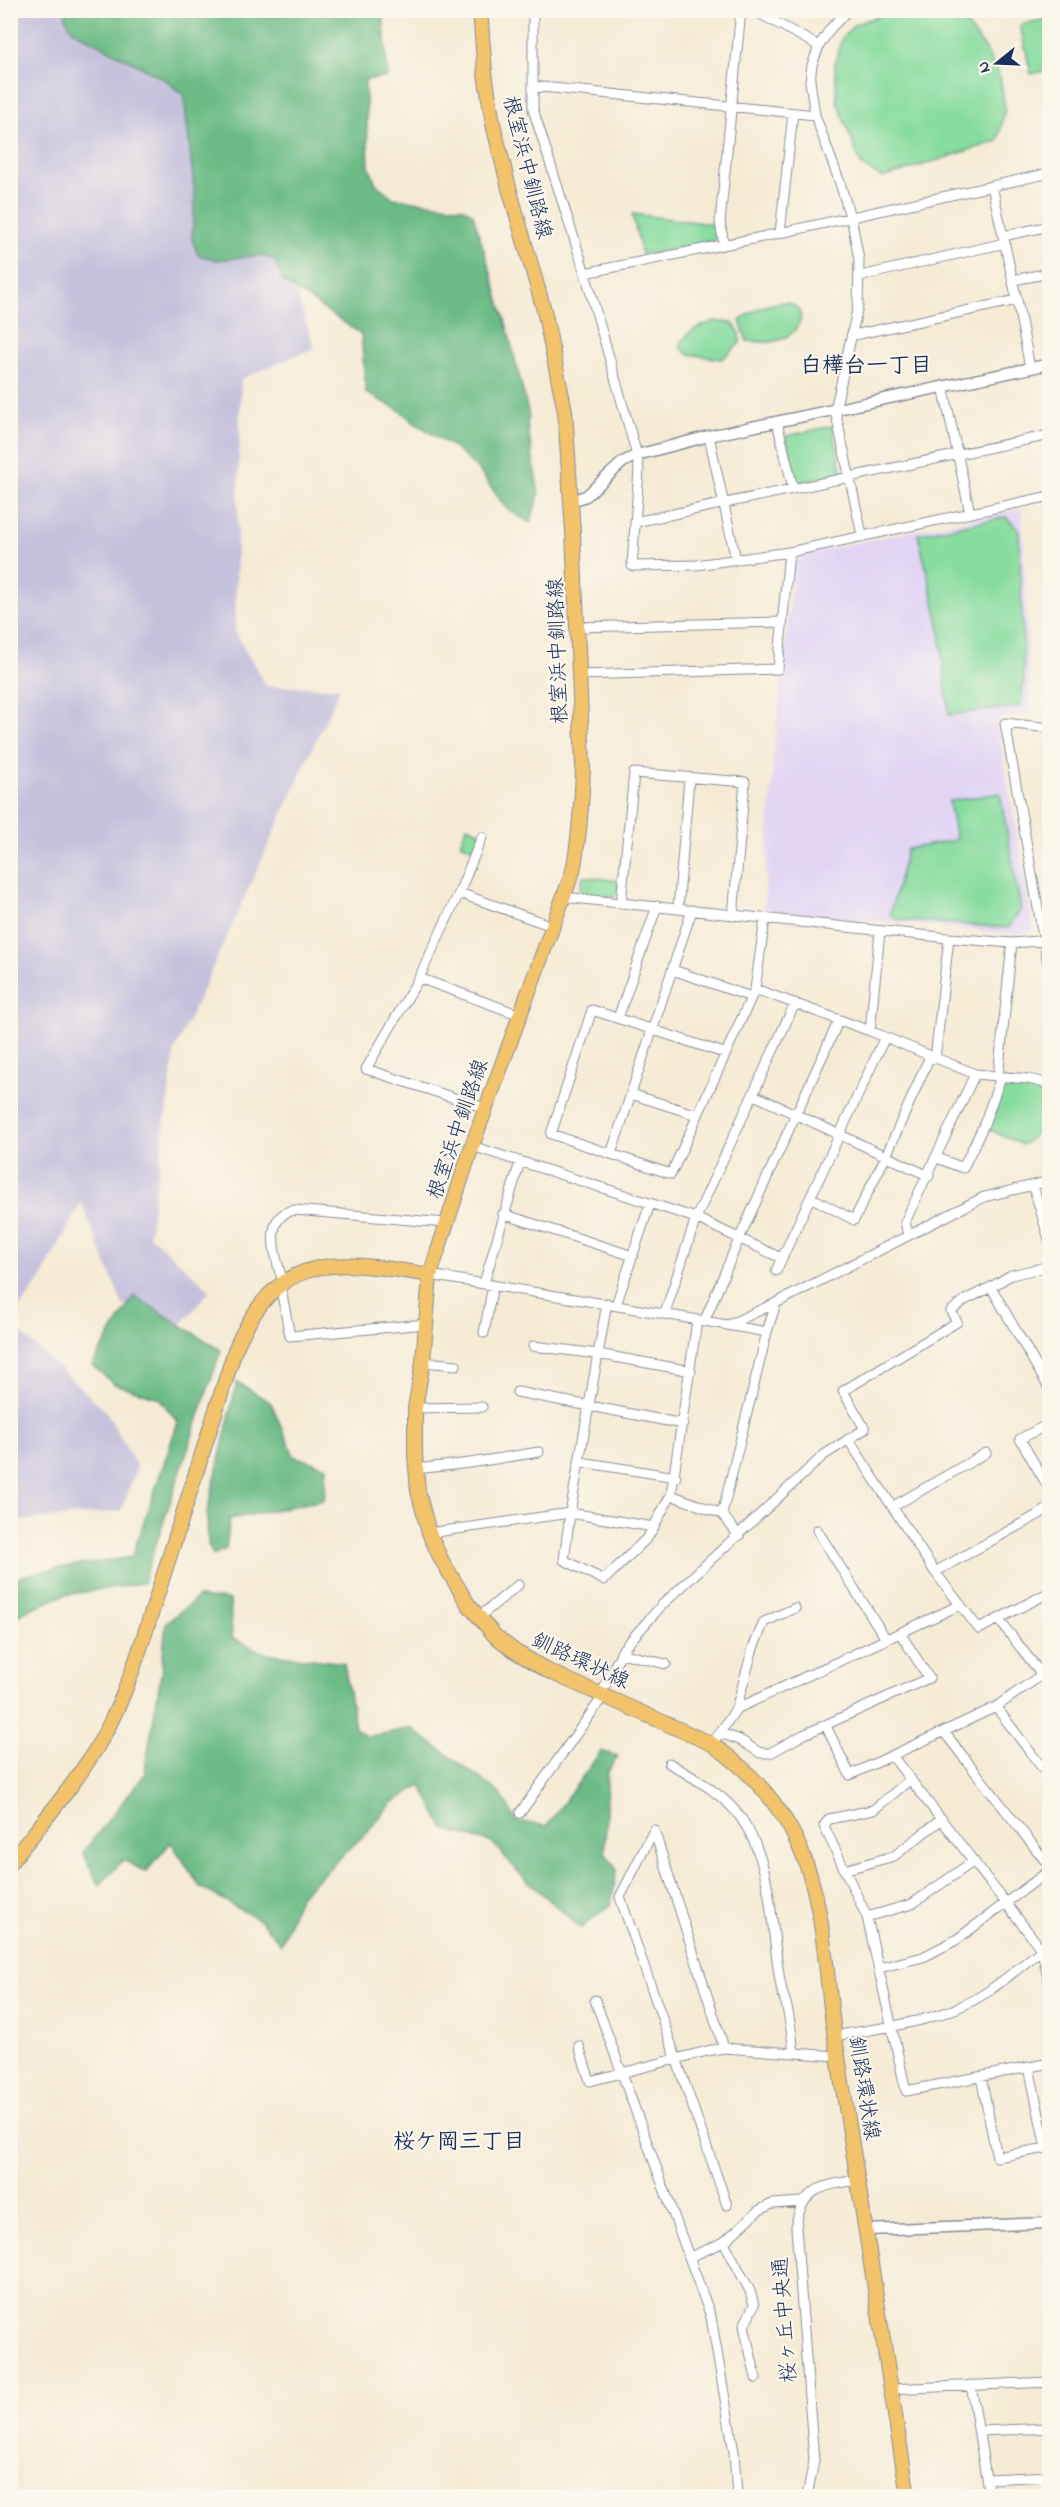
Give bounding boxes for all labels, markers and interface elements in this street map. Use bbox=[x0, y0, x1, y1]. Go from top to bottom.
north arrow bbox=[967, 33, 1027, 93]
text: N bbox=[971, 58, 998, 76]
street label: 根室浜中釧路線 bbox=[494, 93, 558, 242]
district label: 白樺台一丁目 bbox=[800, 351, 932, 383]
street label: 根室浜中釧路線 bbox=[541, 577, 577, 725]
street label: 根室浜中釧路線 bbox=[421, 1055, 497, 1204]
street label: 釧路環状線 bbox=[526, 1626, 634, 1698]
street label: 釧路環状線 bbox=[840, 2034, 886, 2143]
district label: 桜ケ岡三丁目 bbox=[393, 2127, 525, 2159]
street label: 桜ヶ丘中央通 bbox=[767, 2256, 805, 2384]

